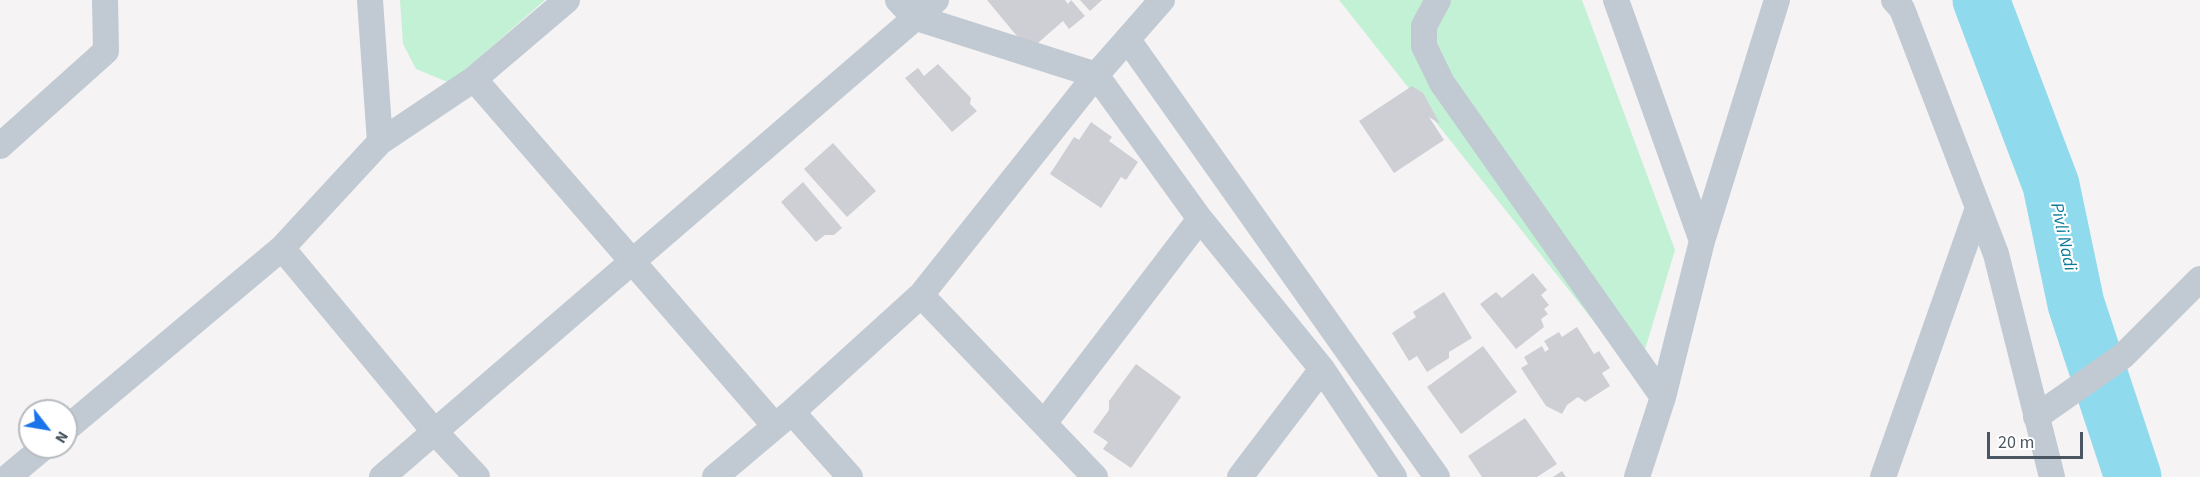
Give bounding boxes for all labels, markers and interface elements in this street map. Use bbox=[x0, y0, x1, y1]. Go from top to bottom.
water label: Pivli Nadi bbox=[2044, 201, 2080, 273]
north arrow bbox=[18, 399, 78, 459]
scale bar bbox=[1990, 420, 2086, 458]
text: N bbox=[50, 427, 74, 447]
text: 20 m bbox=[1998, 430, 2034, 455]

